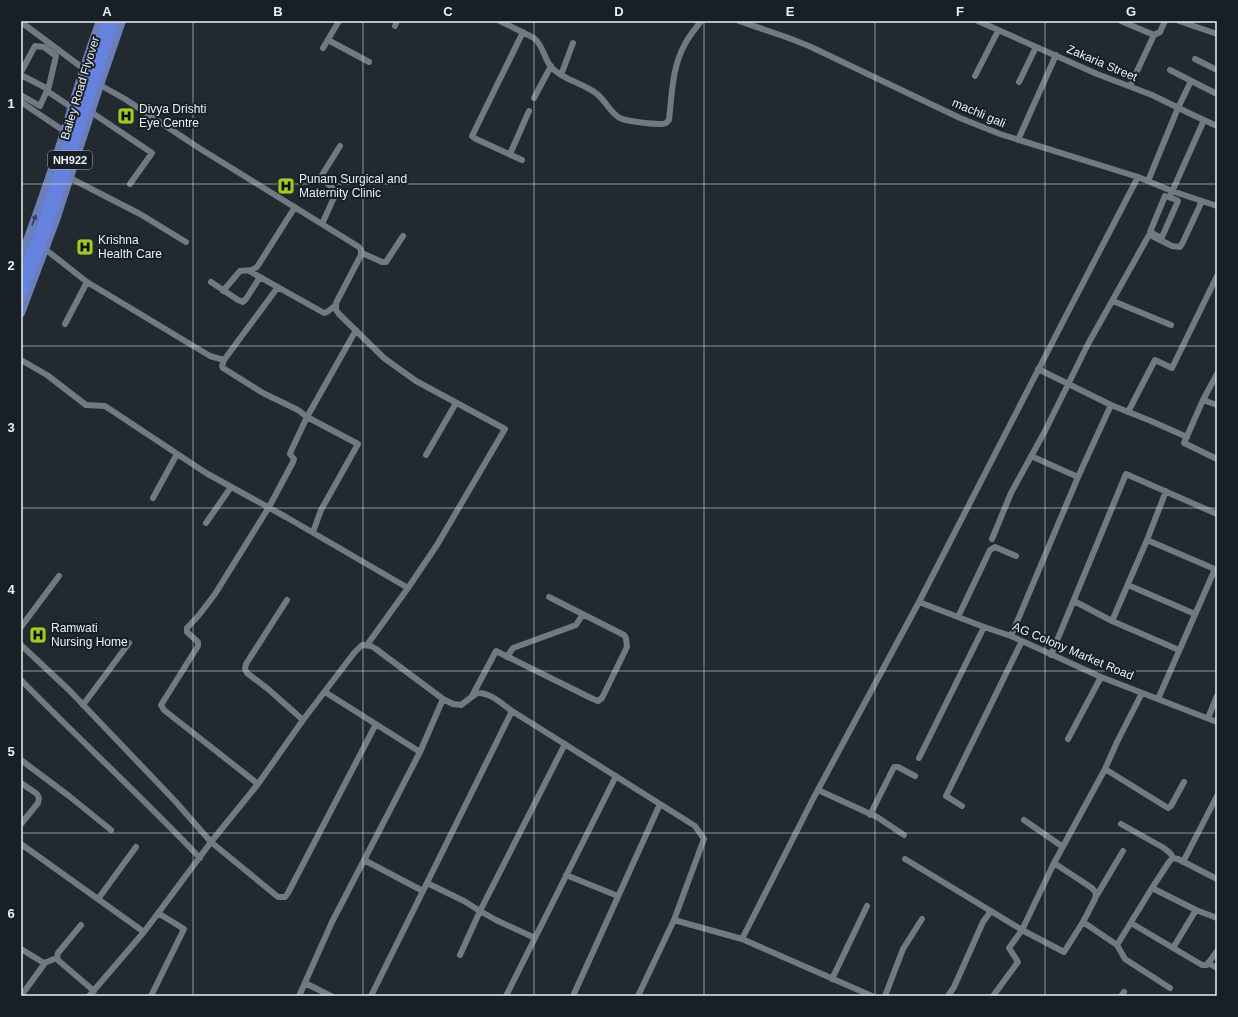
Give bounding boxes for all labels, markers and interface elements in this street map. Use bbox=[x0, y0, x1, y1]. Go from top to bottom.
text: A bbox=[102, 4, 112, 19]
text: B bbox=[273, 4, 283, 19]
text: C bbox=[443, 4, 453, 19]
text: D bbox=[614, 4, 624, 19]
text: E bbox=[786, 4, 795, 19]
text: F bbox=[956, 4, 964, 19]
text: G bbox=[1126, 4, 1136, 19]
street label: Bailey Road Flyover bbox=[58, 35, 102, 141]
street label: Zakaria Street bbox=[1065, 42, 1140, 84]
street label: machli gali bbox=[950, 95, 1008, 131]
text: 1 bbox=[7, 96, 15, 111]
place label: Divya Drishti Eye Centre bbox=[139, 102, 206, 130]
hospital icon: Divya Drishti Eye Centre bbox=[116, 106, 136, 126]
road number: NH922 bbox=[48, 151, 92, 169]
place label: Punam Surgical and Maternity Clinic bbox=[299, 172, 407, 200]
hospital icon: Punam Surgical and Maternity Clinic bbox=[276, 176, 296, 196]
one-way arrow bbox=[32, 214, 38, 226]
place label: Krishna Health Care bbox=[98, 233, 162, 261]
hospital icon: Krishna Health Care bbox=[75, 237, 95, 257]
text: 2 bbox=[7, 258, 15, 273]
text: 3 bbox=[7, 420, 15, 435]
text: 4 bbox=[7, 582, 15, 597]
street label: AG Colony Market Road bbox=[1010, 619, 1136, 683]
place label: Ramwati Nursing Home bbox=[51, 621, 128, 649]
hospital icon: Ramwati Nursing Home bbox=[28, 625, 48, 645]
text: 5 bbox=[7, 744, 15, 759]
text: 6 bbox=[7, 906, 15, 921]

